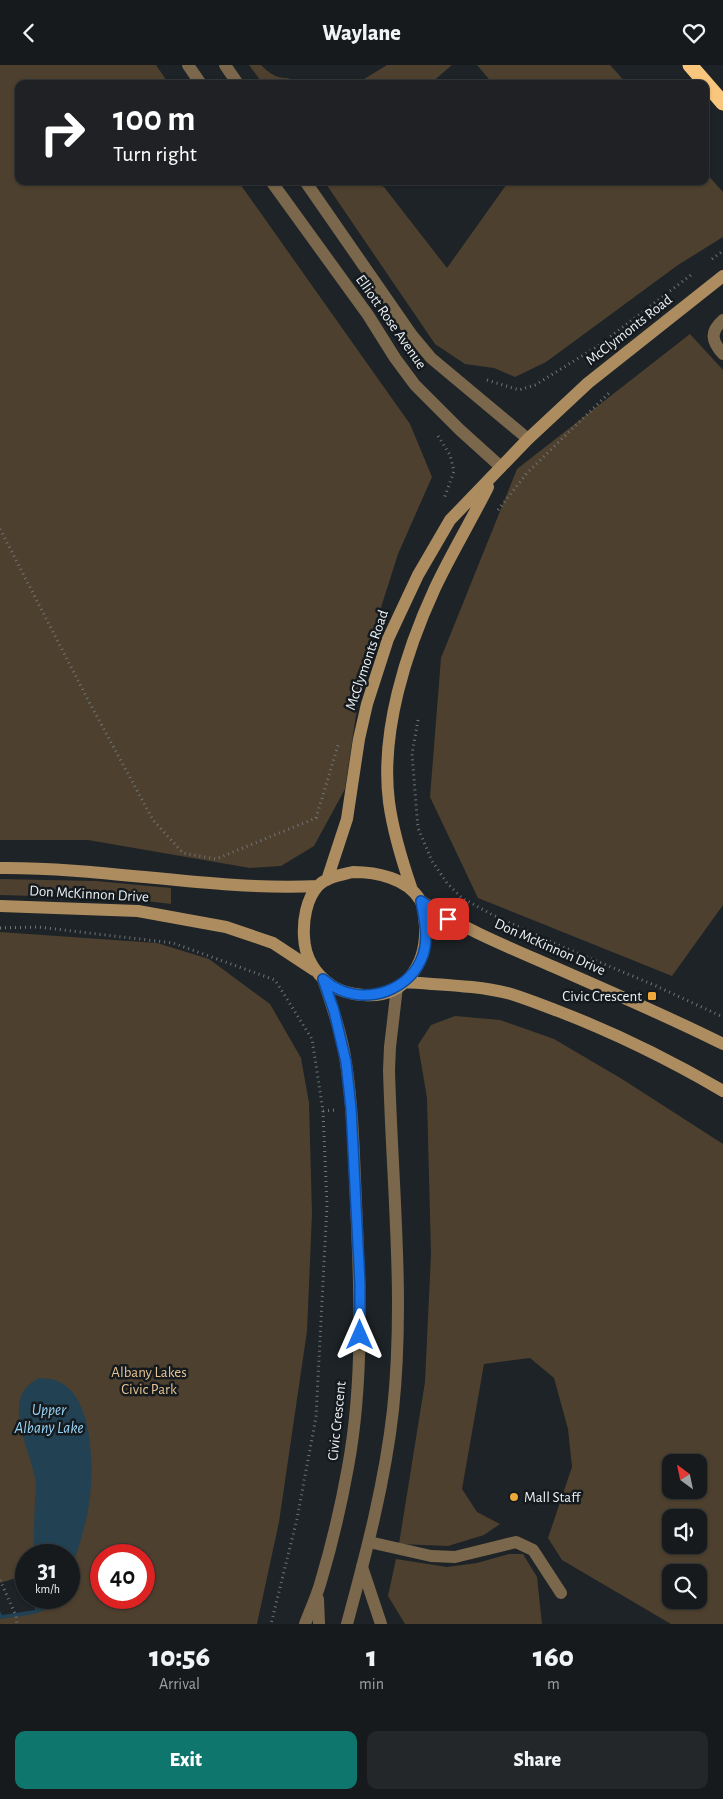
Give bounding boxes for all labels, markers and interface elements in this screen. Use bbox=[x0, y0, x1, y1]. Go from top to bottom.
icon: back bbox=[15, 19, 43, 47]
icon: heart bbox=[680, 19, 708, 47]
text: Waylane bbox=[322, 22, 401, 44]
icon: right bbox=[30, 100, 95, 165]
text: 100 m bbox=[113, 102, 196, 137]
text: Turn right bbox=[113, 143, 197, 165]
street label: Elliott Rose Avenue bbox=[353, 272, 429, 372]
street label: McClymonts Road bbox=[583, 292, 675, 368]
street label: McClymonts Road bbox=[343, 608, 391, 712]
street label: Don McKinnon Drive bbox=[29, 883, 149, 905]
pin bbox=[427, 898, 469, 940]
icon: arrive bbox=[434, 905, 462, 933]
street label: Don McKinnon Drive bbox=[492, 916, 608, 978]
place label: Civic Crescent bbox=[562, 989, 642, 1004]
marker: Civic Crescent bbox=[646, 990, 658, 1002]
position arrow bbox=[333, 1308, 385, 1360]
park label: Albany Lakes Civic Park bbox=[111, 1365, 187, 1397]
street label: Civic Crescent bbox=[325, 1380, 349, 1461]
water label: Upper Albany Lake bbox=[13, 1402, 84, 1436]
north arrow bbox=[662, 1454, 708, 1499]
map controls bbox=[662, 1454, 707, 1609]
place label: Mall Staff bbox=[524, 1490, 582, 1505]
marker: Mall Staff bbox=[508, 1491, 520, 1503]
button: sound bbox=[662, 1509, 707, 1554]
speed limit sign: 40 bbox=[90, 1544, 155, 1609]
text: 31 bbox=[38, 1558, 57, 1583]
button: search bbox=[662, 1564, 707, 1609]
text: km/h bbox=[35, 1583, 60, 1595]
text: 10:56 bbox=[149, 1642, 210, 1672]
text: 1 bbox=[366, 1642, 377, 1672]
text: 160 bbox=[533, 1642, 574, 1672]
text: Arrival bbox=[159, 1676, 200, 1692]
text: min bbox=[359, 1676, 384, 1692]
text: m bbox=[547, 1676, 560, 1692]
button: Exit bbox=[15, 1731, 357, 1789]
button: Share bbox=[367, 1731, 708, 1789]

